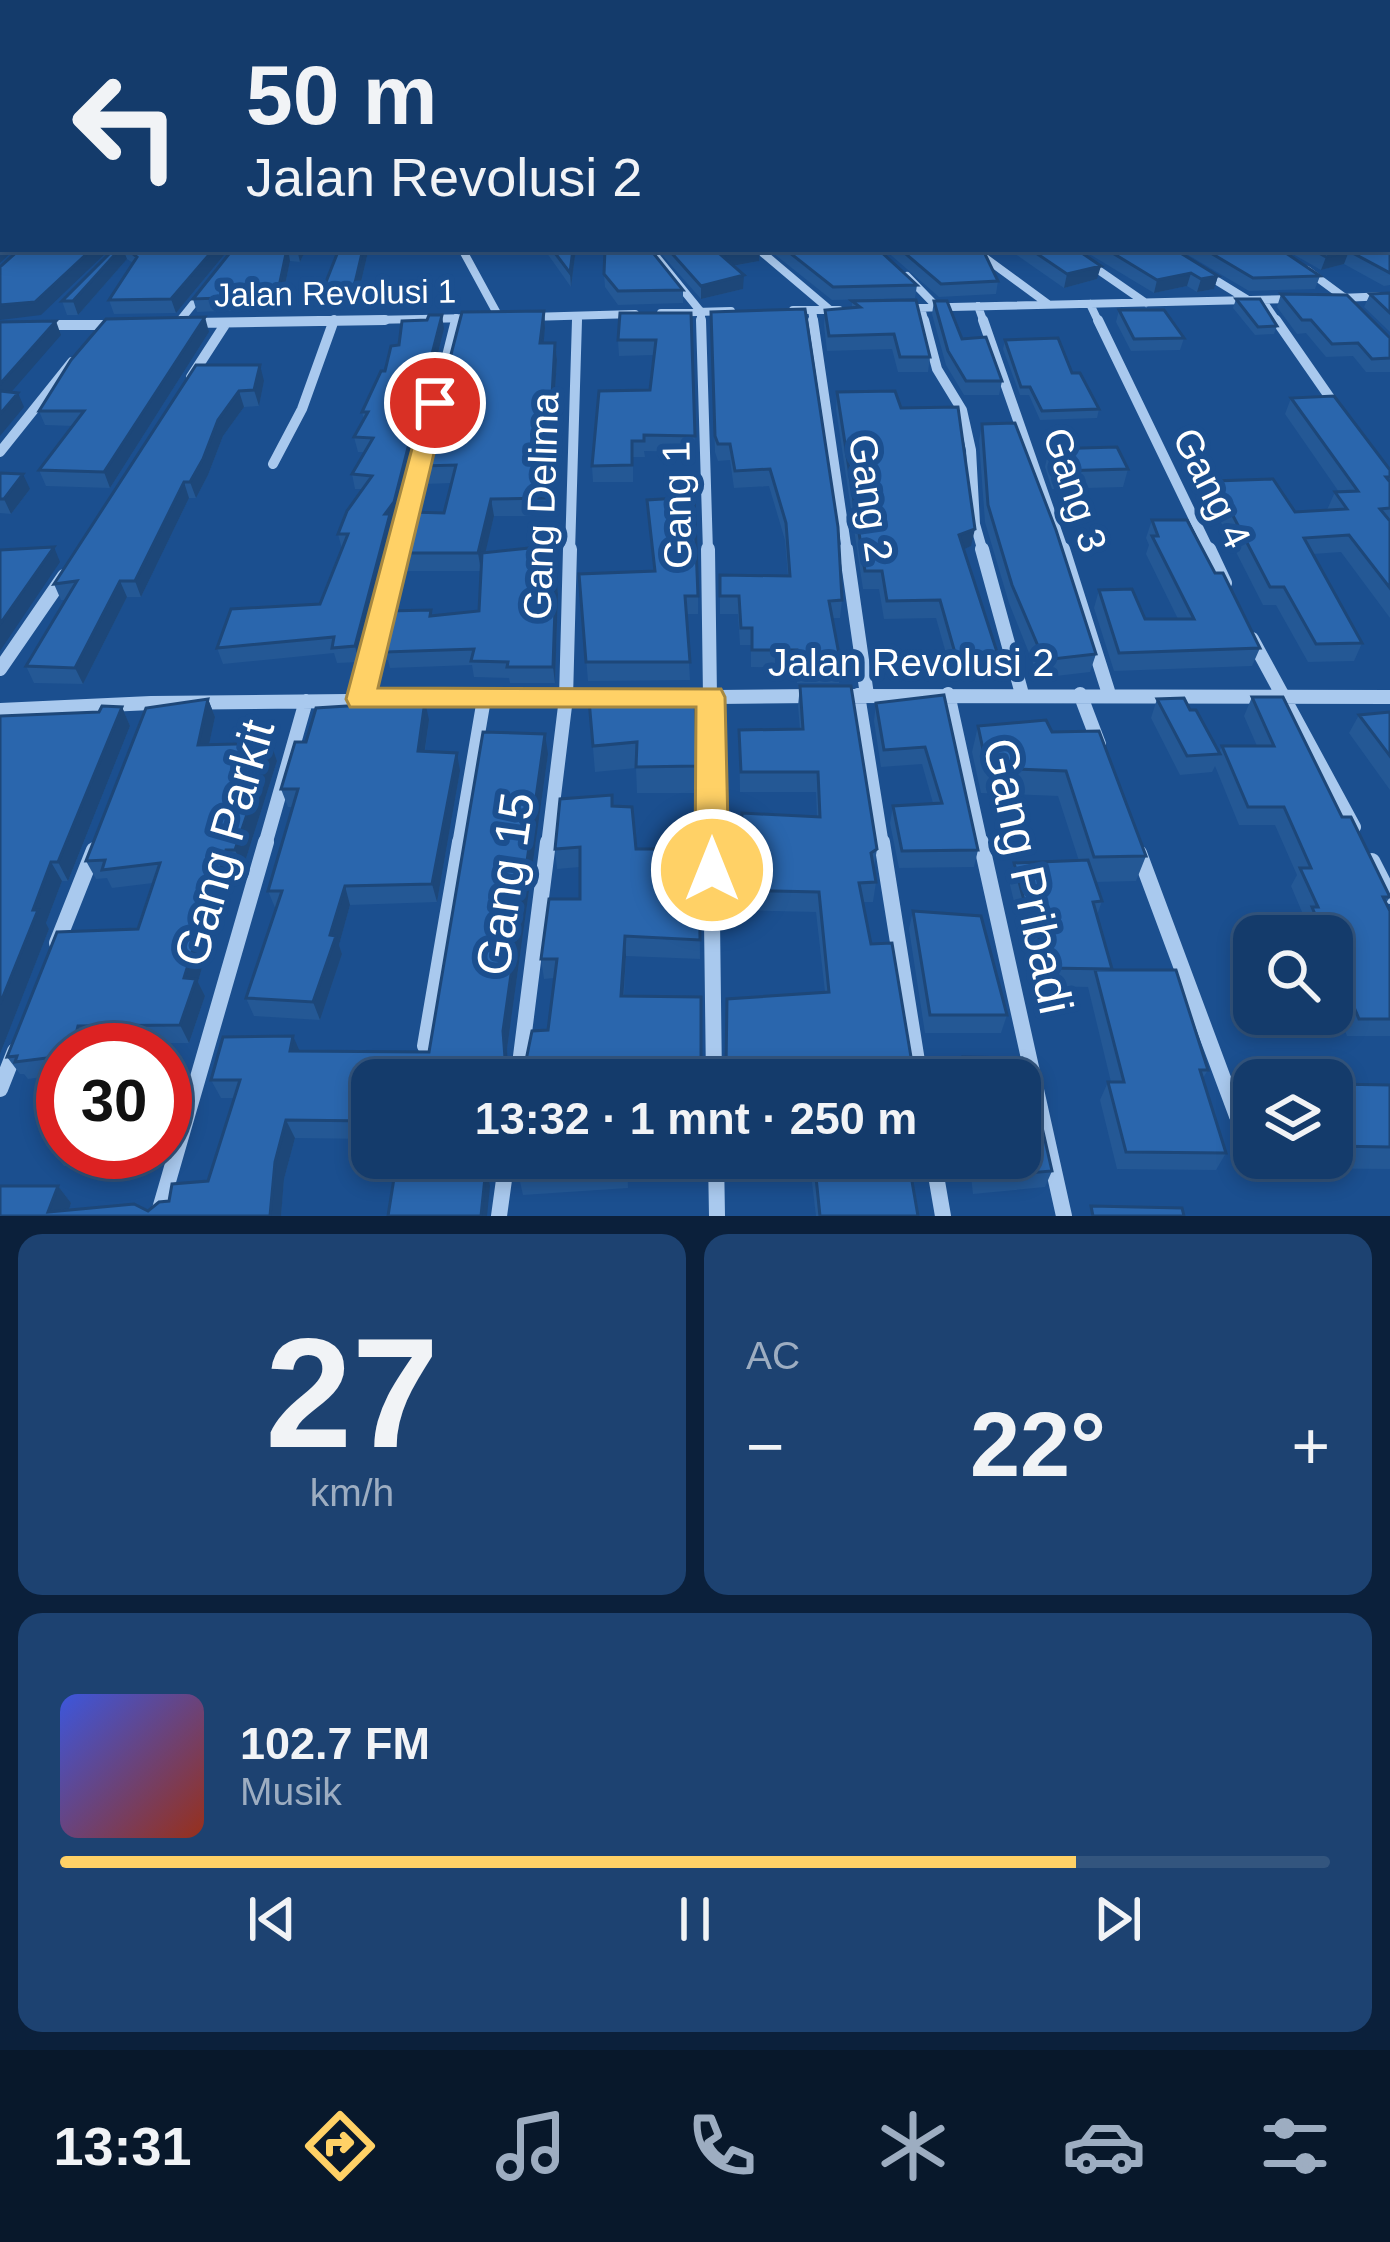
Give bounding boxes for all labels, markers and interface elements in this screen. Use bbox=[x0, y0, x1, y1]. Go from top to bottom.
icon: left bbox=[48, 48, 204, 204]
text: 50 m bbox=[246, 48, 437, 142]
text: Jalan Revolusi 2 bbox=[246, 147, 642, 207]
street label: Jalan Revolusi 1 bbox=[214, 272, 456, 314]
pin bbox=[384, 352, 486, 454]
icon: arrive bbox=[402, 370, 468, 436]
street label: Gang Delima bbox=[516, 391, 566, 620]
street label: Gang 4 bbox=[1165, 421, 1259, 555]
street label: Gang 3 bbox=[1035, 423, 1115, 557]
street label: Gang 2 bbox=[841, 432, 901, 564]
street label: Gang 1 bbox=[654, 441, 700, 569]
street label: Jalan Revolusi 2 bbox=[768, 641, 1054, 684]
street label: Gang Parkit bbox=[164, 714, 284, 972]
street label: Gang Pribadi bbox=[973, 733, 1083, 1019]
street label: Gang 15 bbox=[466, 789, 544, 979]
position arrow bbox=[649, 807, 775, 933]
map controls bbox=[1233, 915, 1353, 1179]
button: search bbox=[1233, 915, 1353, 1035]
speed limit sign: 30 bbox=[36, 1023, 192, 1179]
button: layers bbox=[1233, 1059, 1353, 1179]
text: 13:32 · 1 mnt · 250 m bbox=[475, 1093, 917, 1144]
text: 27 bbox=[265, 1306, 439, 1480]
text: AC bbox=[746, 1334, 800, 1377]
text: 22° bbox=[970, 1395, 1106, 1495]
text: − bbox=[746, 1409, 785, 1483]
text: + bbox=[1291, 1409, 1330, 1483]
text: km/h bbox=[310, 1471, 394, 1514]
text: 102.7 FM bbox=[240, 1718, 430, 1769]
text: Musik bbox=[240, 1770, 342, 1813]
icon: previous bbox=[239, 1886, 305, 1952]
icon: pause bbox=[662, 1886, 728, 1952]
icon: next bbox=[1085, 1886, 1151, 1952]
icon: directions bbox=[298, 2104, 382, 2188]
icon: music bbox=[489, 2104, 573, 2188]
icon: phone bbox=[680, 2104, 764, 2188]
icon: climate bbox=[871, 2104, 955, 2188]
icon: car bbox=[1062, 2104, 1146, 2188]
icon: filters bbox=[1253, 2104, 1337, 2188]
text: 13:31 bbox=[53, 2116, 192, 2176]

